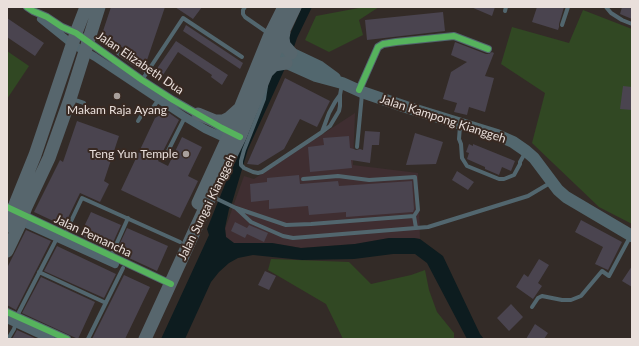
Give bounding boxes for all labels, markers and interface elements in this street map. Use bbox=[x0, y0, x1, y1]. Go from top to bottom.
street label: Jalan Elizabeth Dua bbox=[94, 28, 186, 98]
marker: Makam Raja Ayang bbox=[112, 91, 122, 101]
street label: Jalan Kampong Kianggeh bbox=[378, 92, 508, 146]
place label: Makam Raja Ayang bbox=[67, 103, 167, 117]
place label: Teng Yun Temple bbox=[89, 147, 178, 161]
marker: Teng Yun Temple bbox=[181, 149, 191, 159]
street label: Jalan Sungai Kianggeh bbox=[175, 152, 239, 262]
street label: Jalan Pemancha bbox=[52, 212, 134, 260]

